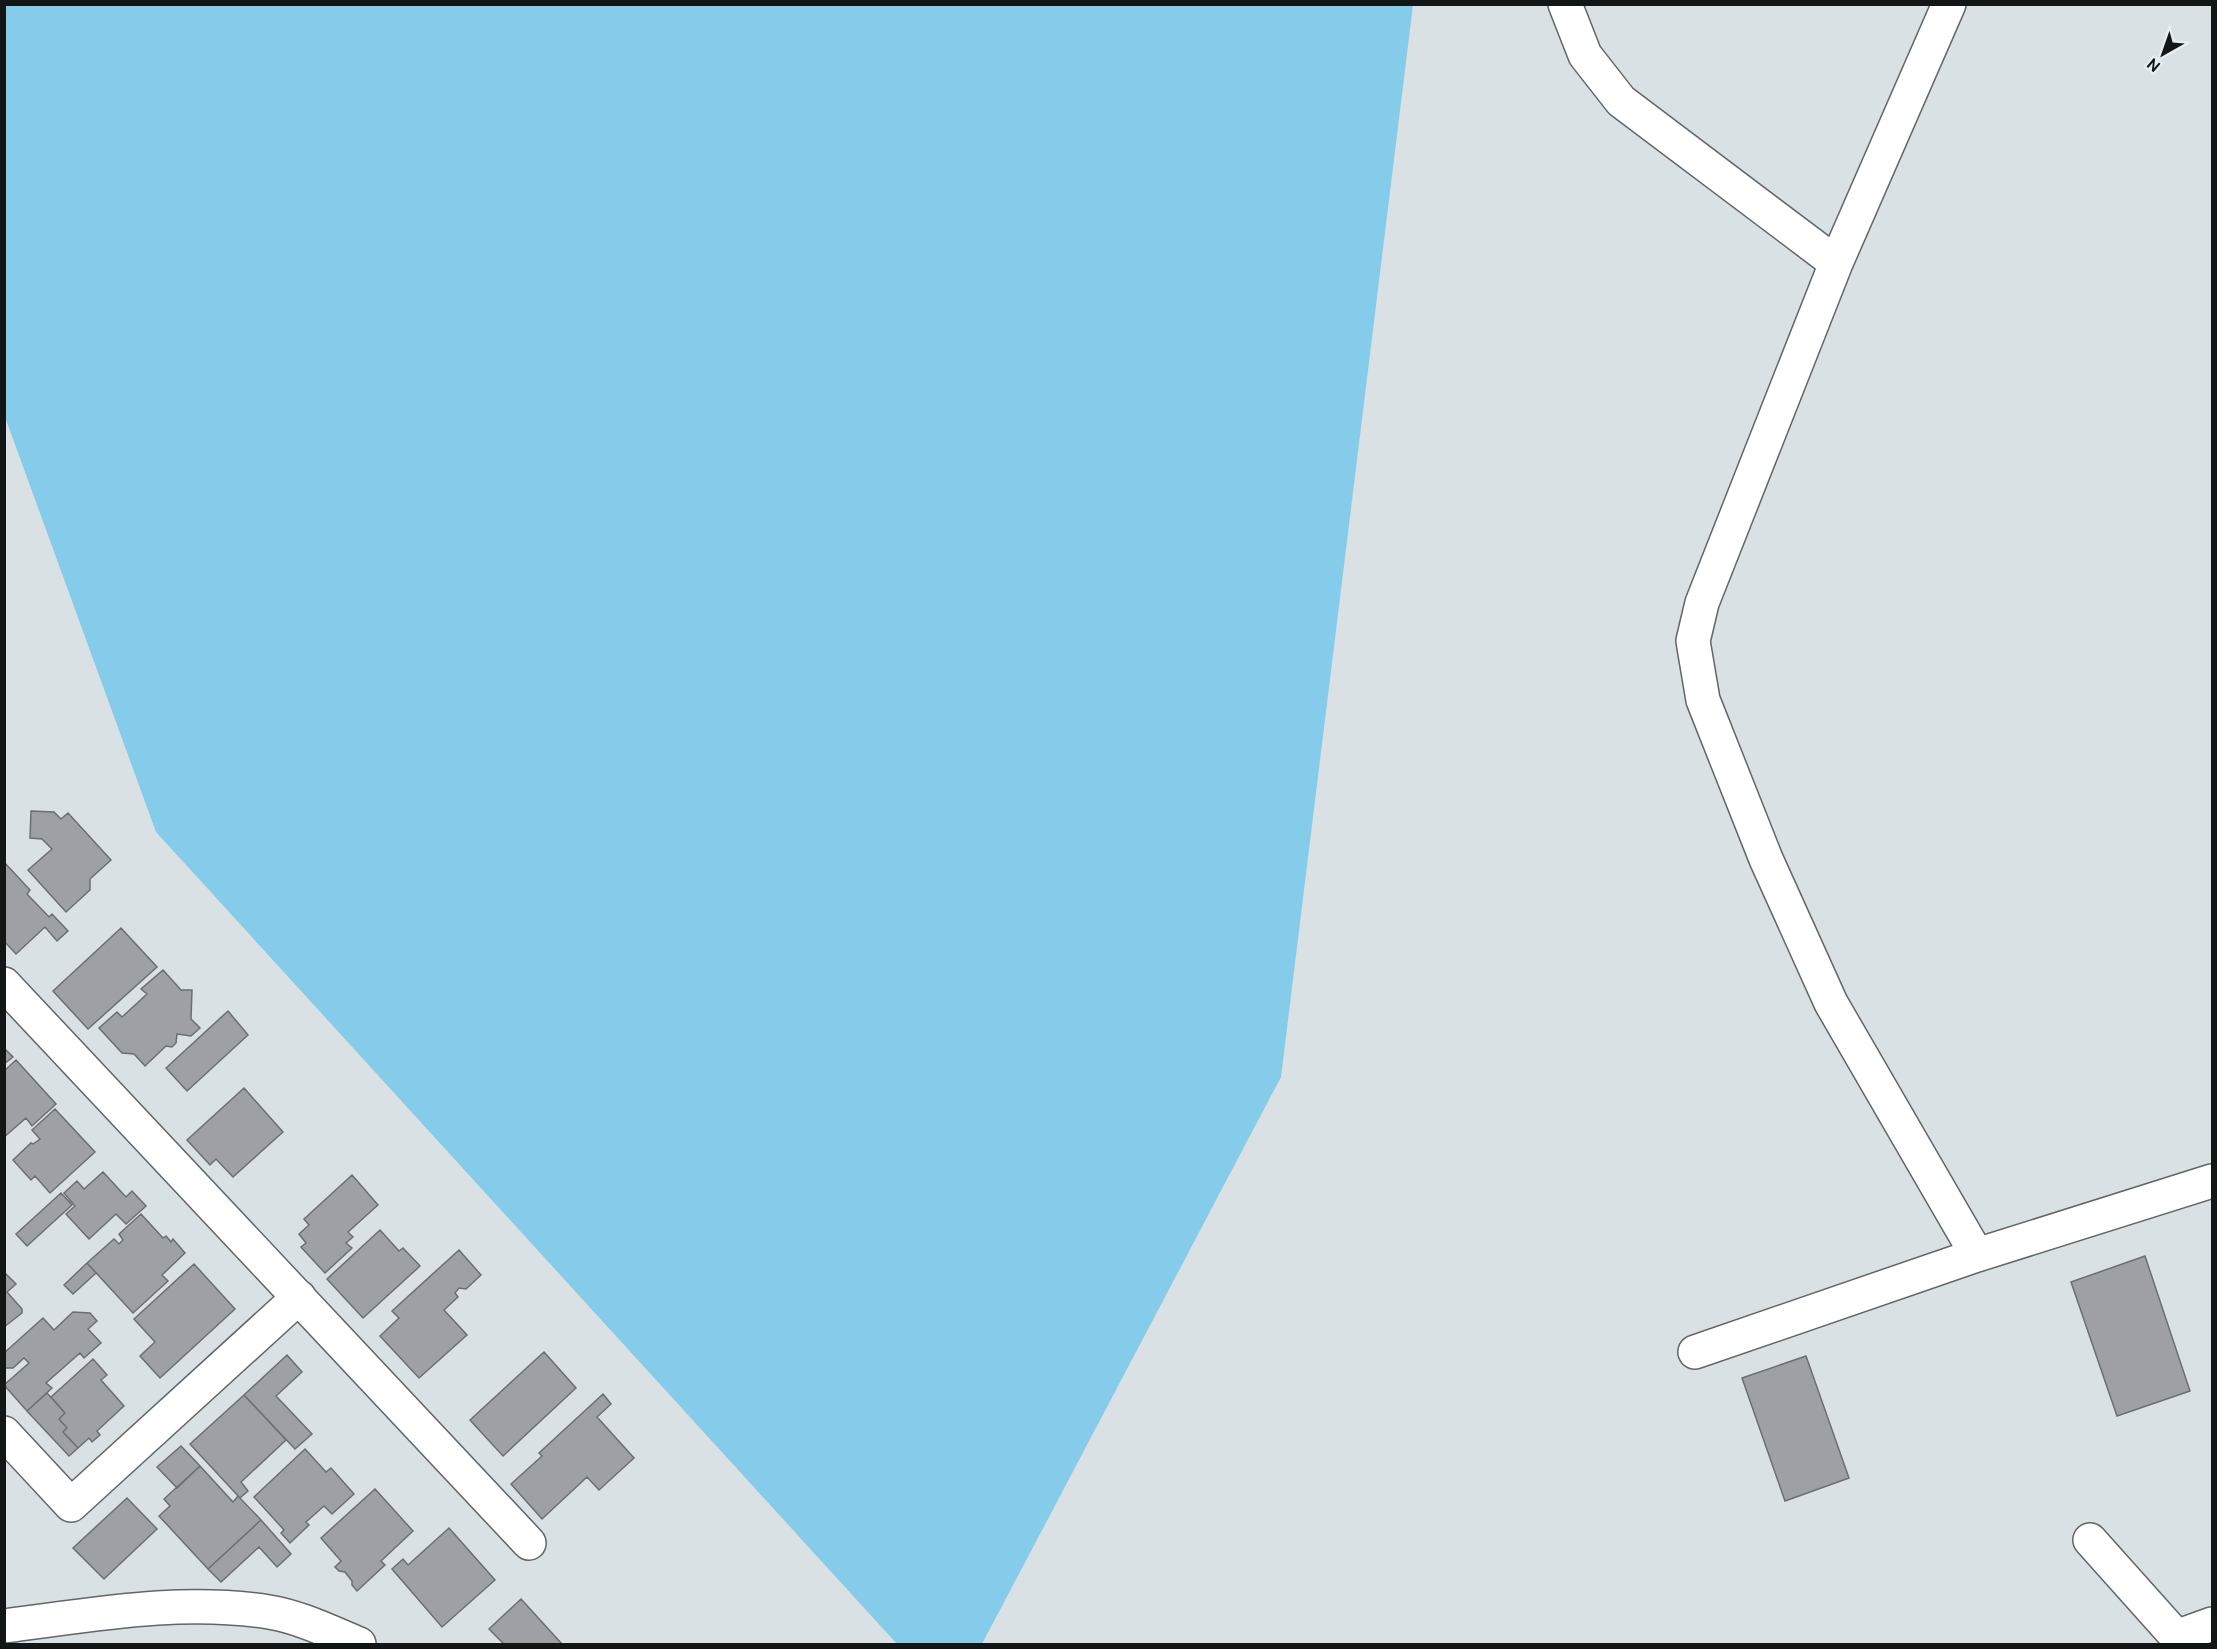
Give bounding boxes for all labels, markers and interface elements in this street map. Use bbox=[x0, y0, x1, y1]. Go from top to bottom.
north arrow bbox=[2133, 24, 2193, 84]
text: N bbox=[2143, 54, 2164, 76]

